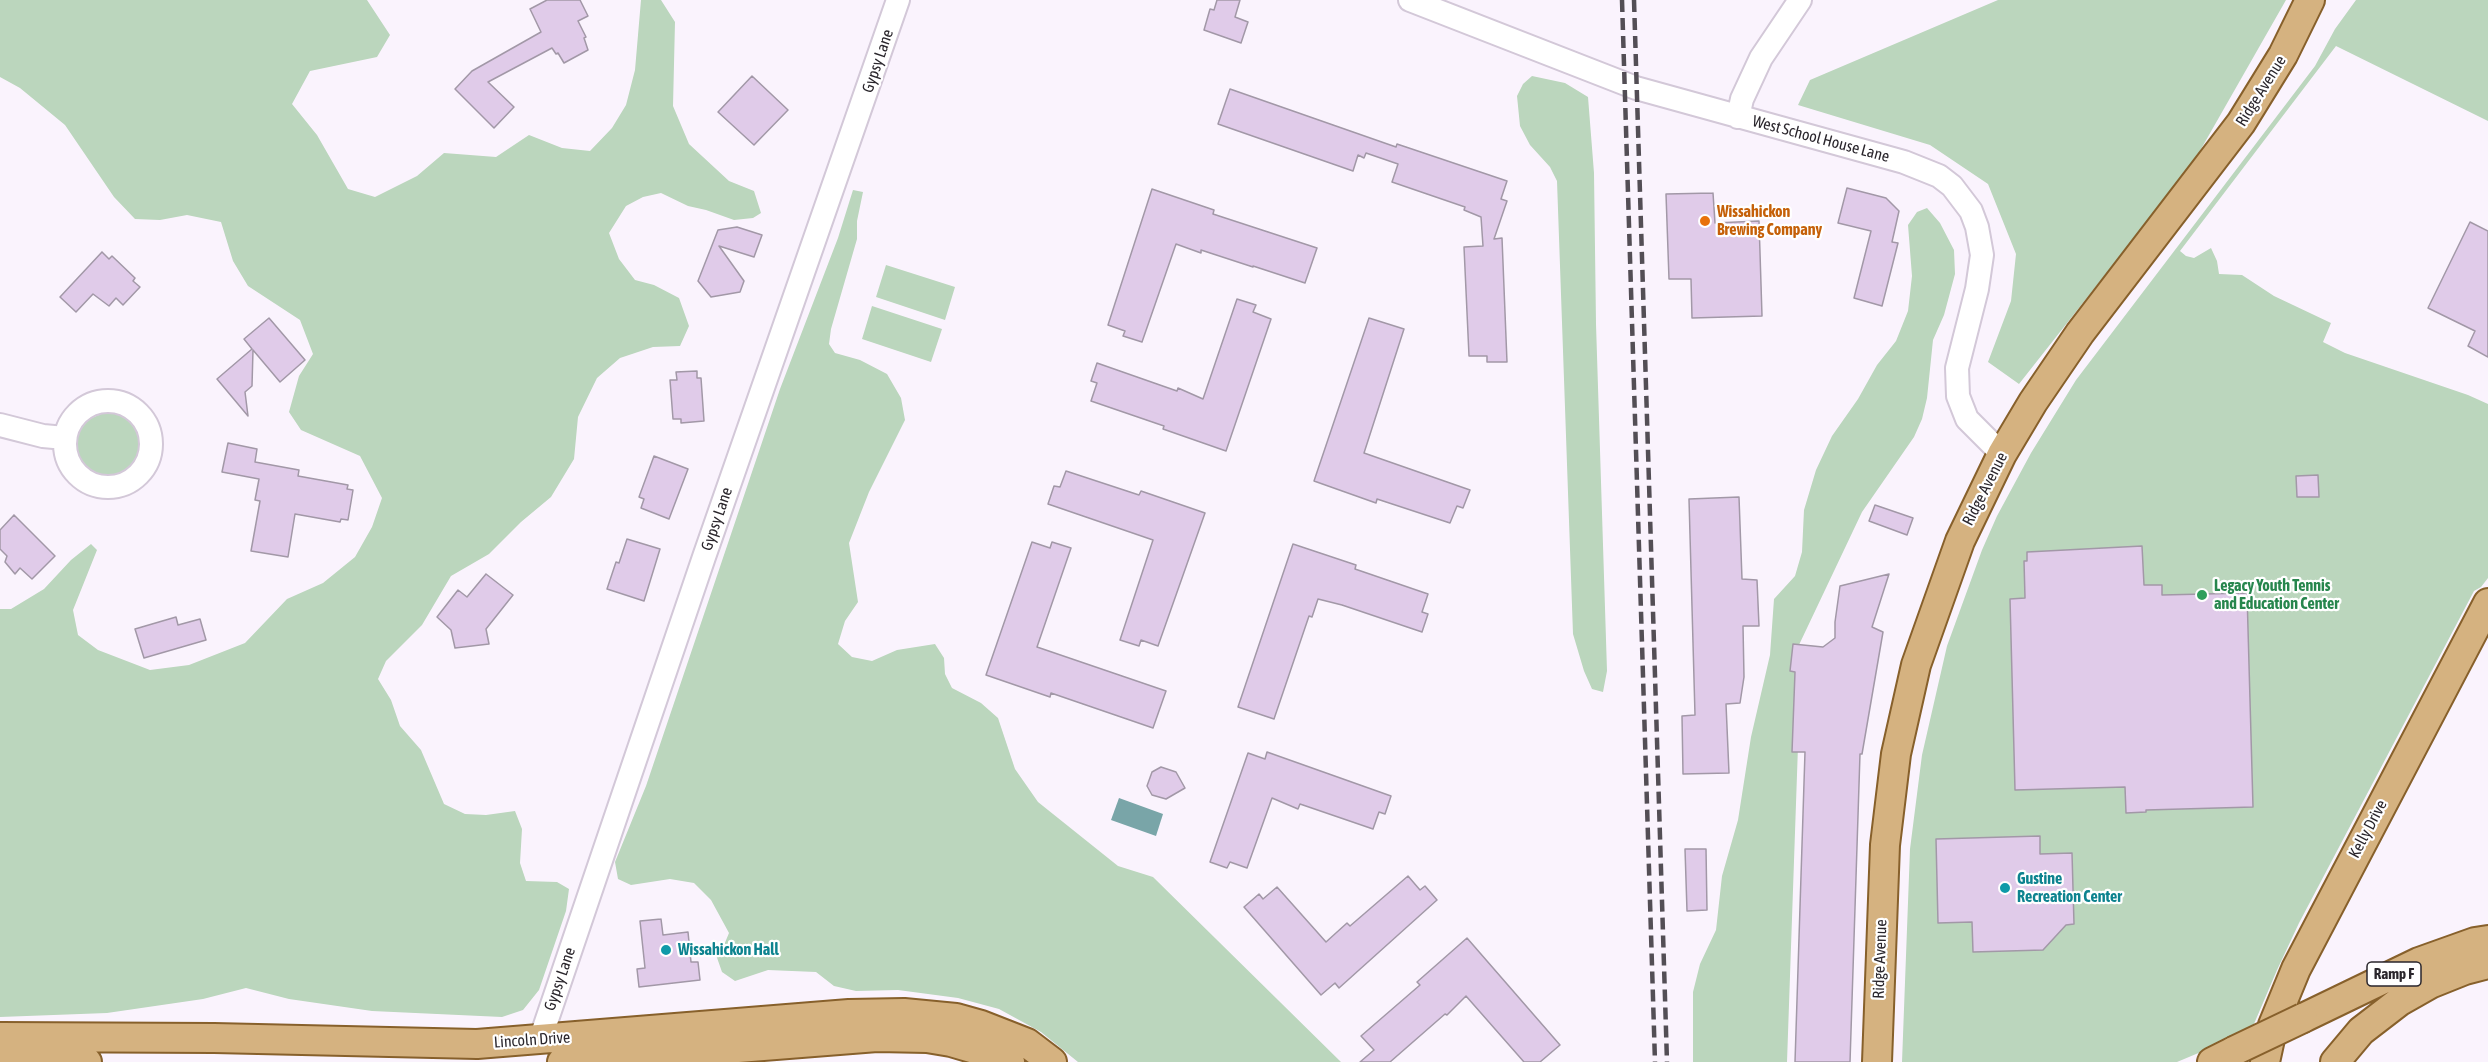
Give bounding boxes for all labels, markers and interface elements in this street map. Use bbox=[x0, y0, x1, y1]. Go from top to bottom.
street label: Gypsy Lane bbox=[858, 27, 898, 95]
street label: Ridge Avenue bbox=[2232, 52, 2290, 130]
street label: West School House Lane bbox=[1750, 111, 1892, 167]
place label: Wissahickon Brewing Company bbox=[1717, 202, 1822, 240]
marker: Wissahickon Brewing Company bbox=[1698, 214, 1712, 228]
street label: Ridge Avenue bbox=[1958, 449, 2012, 529]
street label: Gypsy Lane bbox=[697, 485, 737, 553]
place label: Legacy Youth Tennis and Education Center bbox=[2214, 576, 2339, 614]
marker: Legacy Youth Tennis and Education Center bbox=[2195, 588, 2209, 602]
street label: Kelly Drive bbox=[2345, 797, 2391, 861]
place label: Gustine Recreation Center bbox=[2017, 869, 2122, 907]
marker: Gustine Recreation Center bbox=[1998, 881, 2012, 895]
street label: Ridge Avenue bbox=[1869, 919, 1891, 999]
place label: Wissahickon Hall bbox=[678, 940, 779, 960]
marker: Wissahickon Hall bbox=[659, 943, 673, 957]
street label: Gypsy Lane bbox=[540, 945, 580, 1013]
road number: Ramp F bbox=[2367, 962, 2421, 986]
street label: Lincoln Drive bbox=[493, 1028, 571, 1052]

